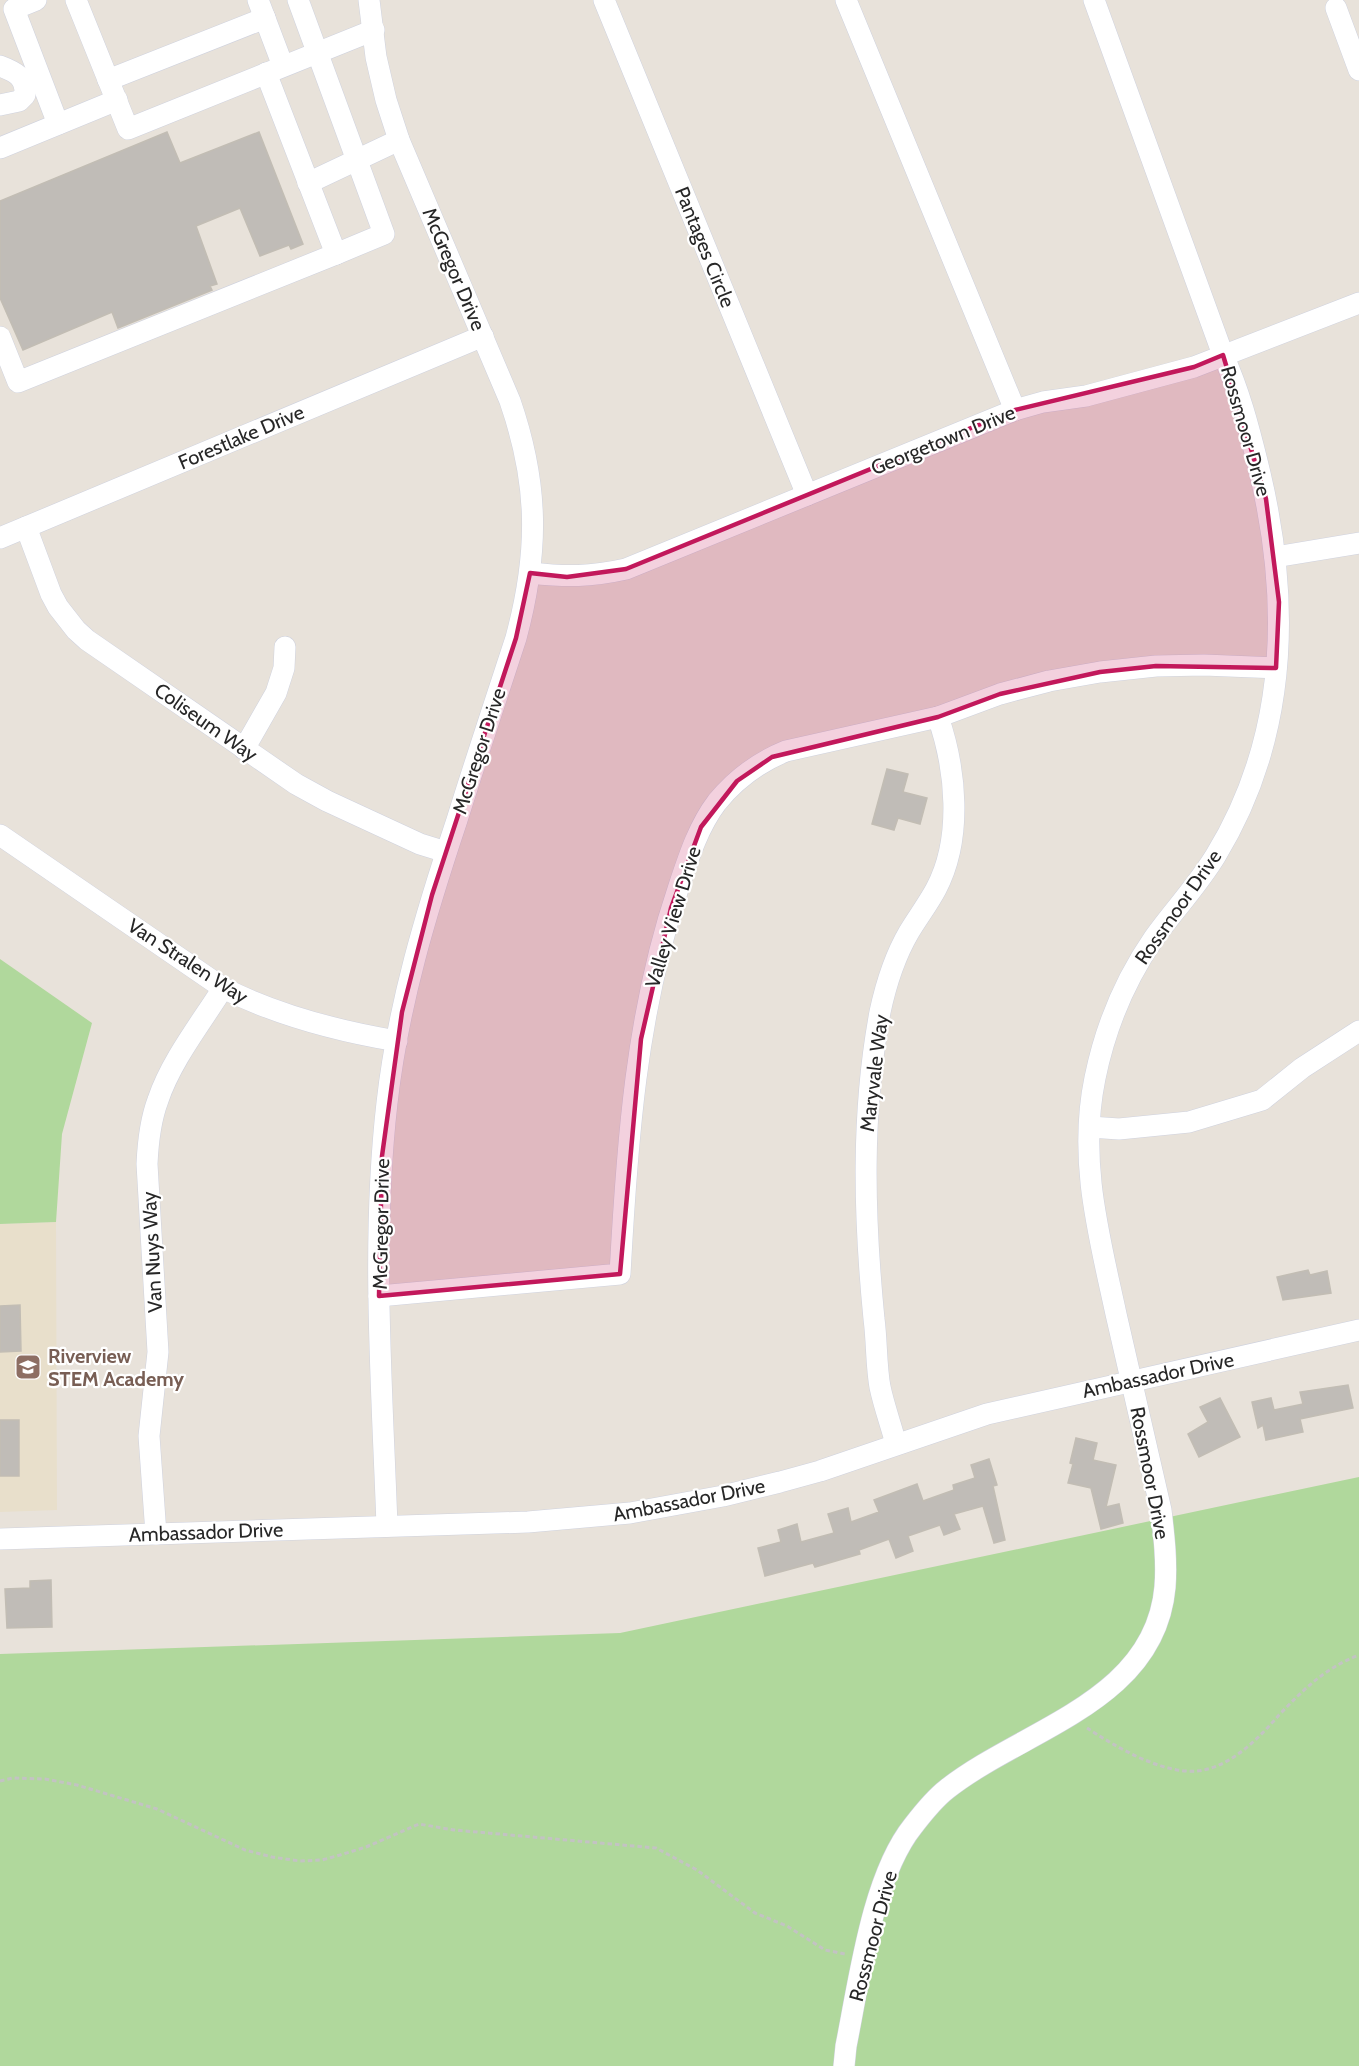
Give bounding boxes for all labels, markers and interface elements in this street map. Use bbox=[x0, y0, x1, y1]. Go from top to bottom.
street label: Pantages Circle bbox=[670, 183, 740, 311]
street label: McGregor Drive bbox=[417, 204, 491, 334]
street label: Rossmoor Drive bbox=[1216, 363, 1276, 499]
street label: Forestlake Drive bbox=[174, 400, 308, 474]
street label: Georgetown Drive bbox=[867, 400, 1019, 480]
street label: Coliseum Way bbox=[150, 678, 262, 766]
street label: McGregor Drive bbox=[447, 685, 511, 817]
street label: Valley View Drive bbox=[640, 843, 706, 991]
street label: Rossmoor Drive bbox=[1130, 845, 1226, 969]
street label: Van Stralen Way bbox=[123, 913, 253, 1009]
street label: Maryvale Way bbox=[855, 1013, 893, 1133]
street label: McGregor Drive bbox=[368, 1158, 394, 1290]
street label: Van Nuys Way bbox=[137, 1191, 167, 1313]
place label: Riverview STEM Academy bbox=[48, 1344, 184, 1391]
street label: Ambassador Drive bbox=[1080, 1347, 1236, 1403]
school or university icon: Riverview STEM Academy bbox=[13, 1352, 43, 1382]
street label: Rossmoor Drive bbox=[1125, 1405, 1175, 1541]
street label: Ambassador Drive bbox=[611, 1473, 767, 1527]
street label: Ambassador Drive bbox=[128, 1517, 284, 1547]
street label: Rossmoor Drive bbox=[844, 1868, 902, 2004]

